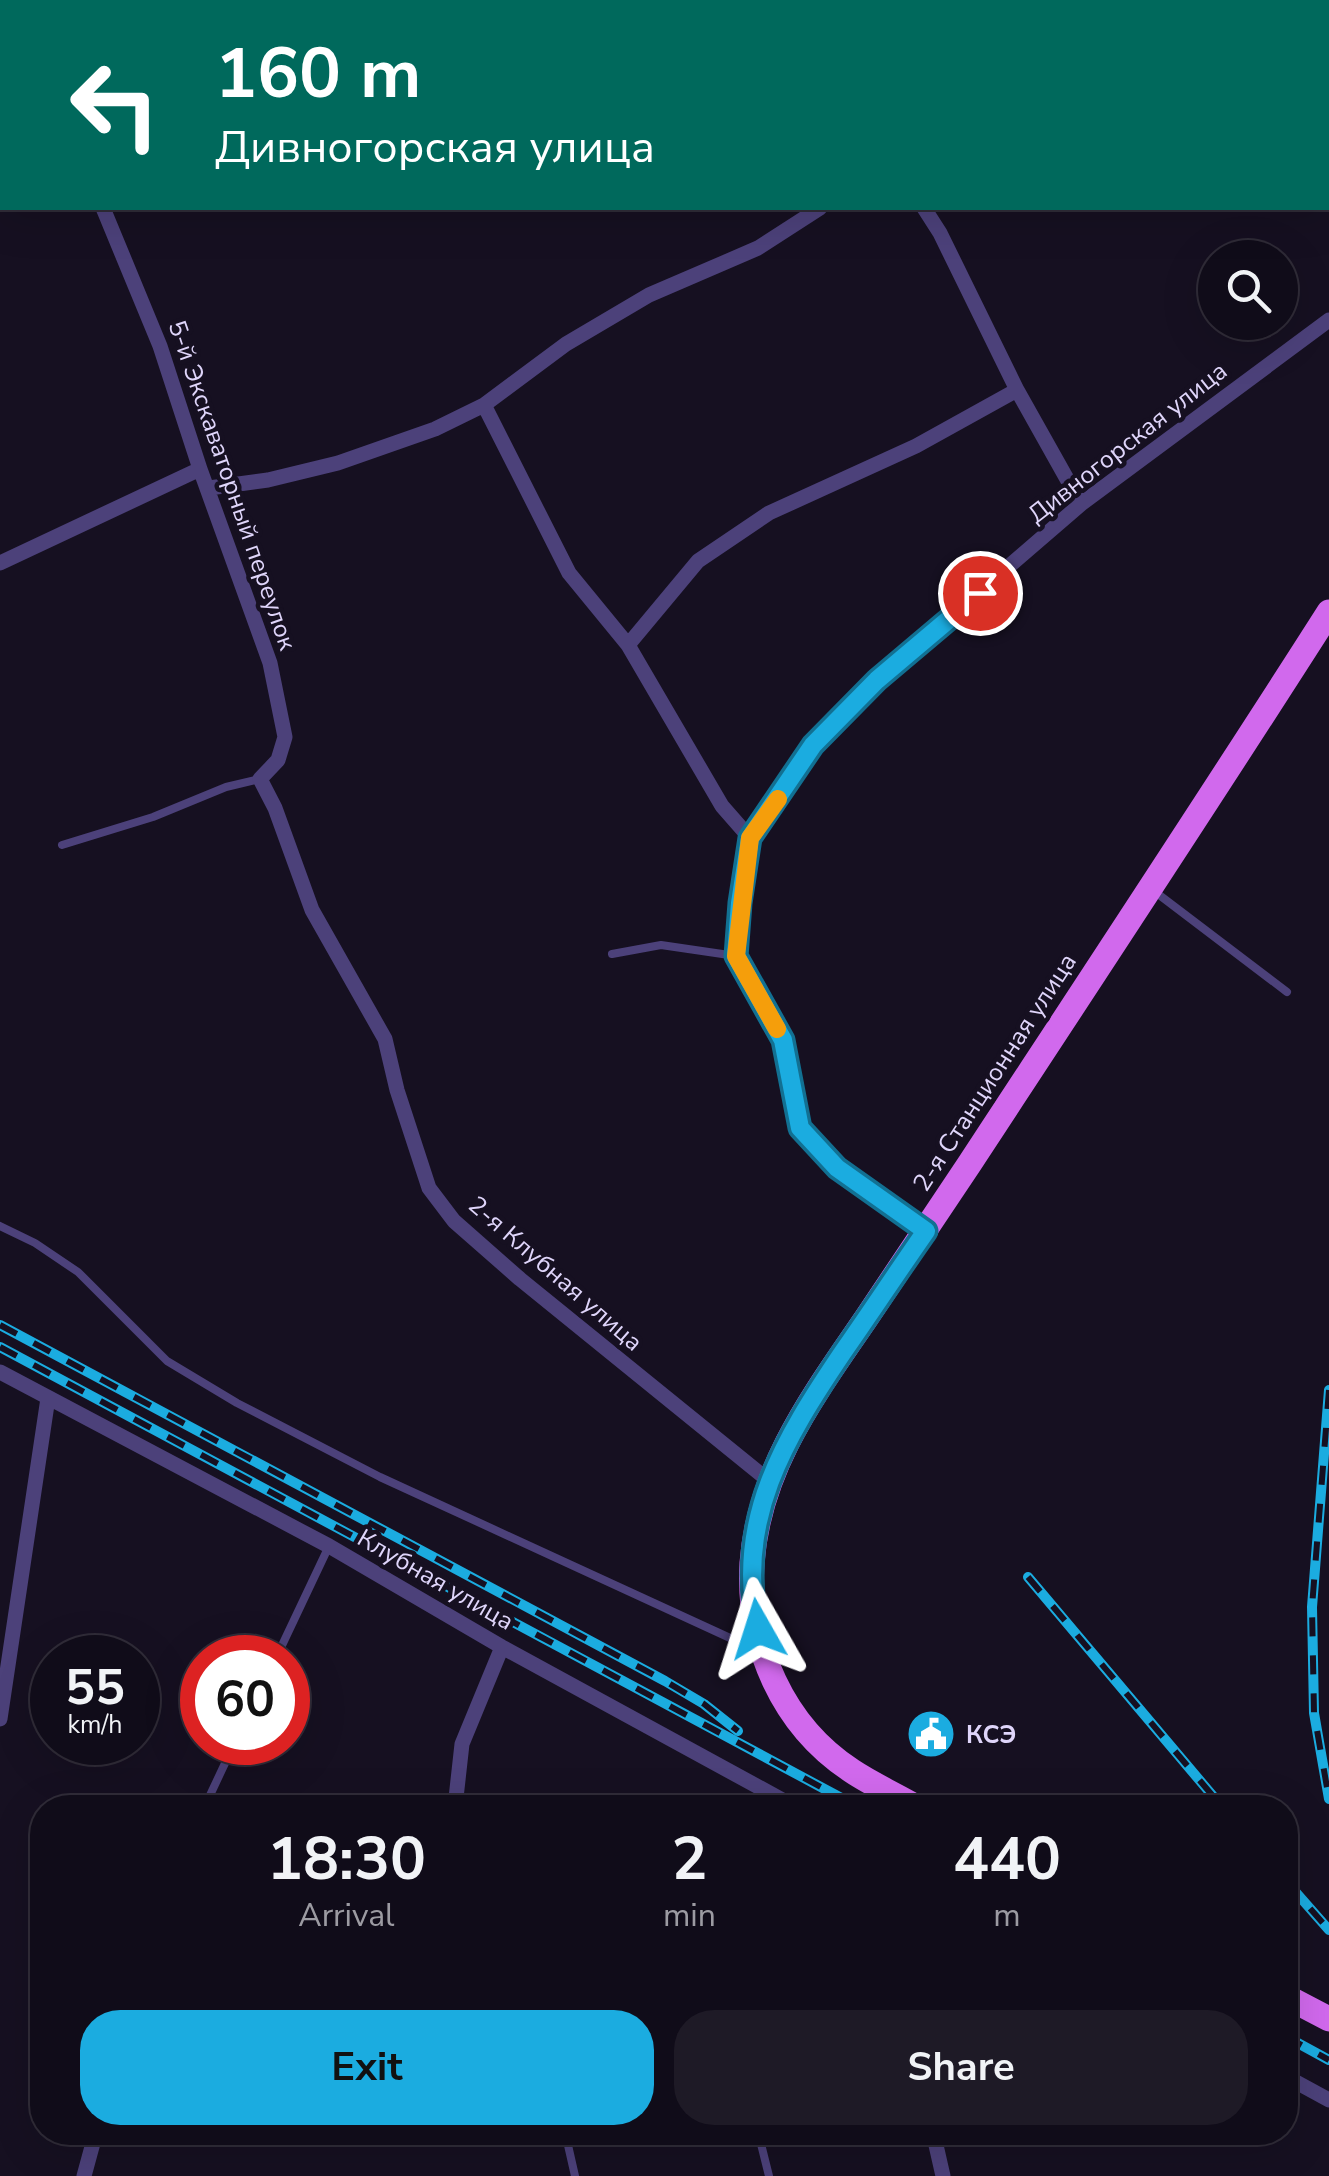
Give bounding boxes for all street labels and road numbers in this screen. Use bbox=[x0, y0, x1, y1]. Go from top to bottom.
street label: 5-й Экскаваторный переулок bbox=[160, 316, 305, 655]
street label: Дивногорская улица bbox=[1021, 354, 1234, 531]
street label: 2-я Станционная улица bbox=[905, 947, 1085, 1198]
street label: 2-я Клубная улица bbox=[461, 1188, 650, 1359]
street label: Клубная улица bbox=[351, 1521, 520, 1638]

